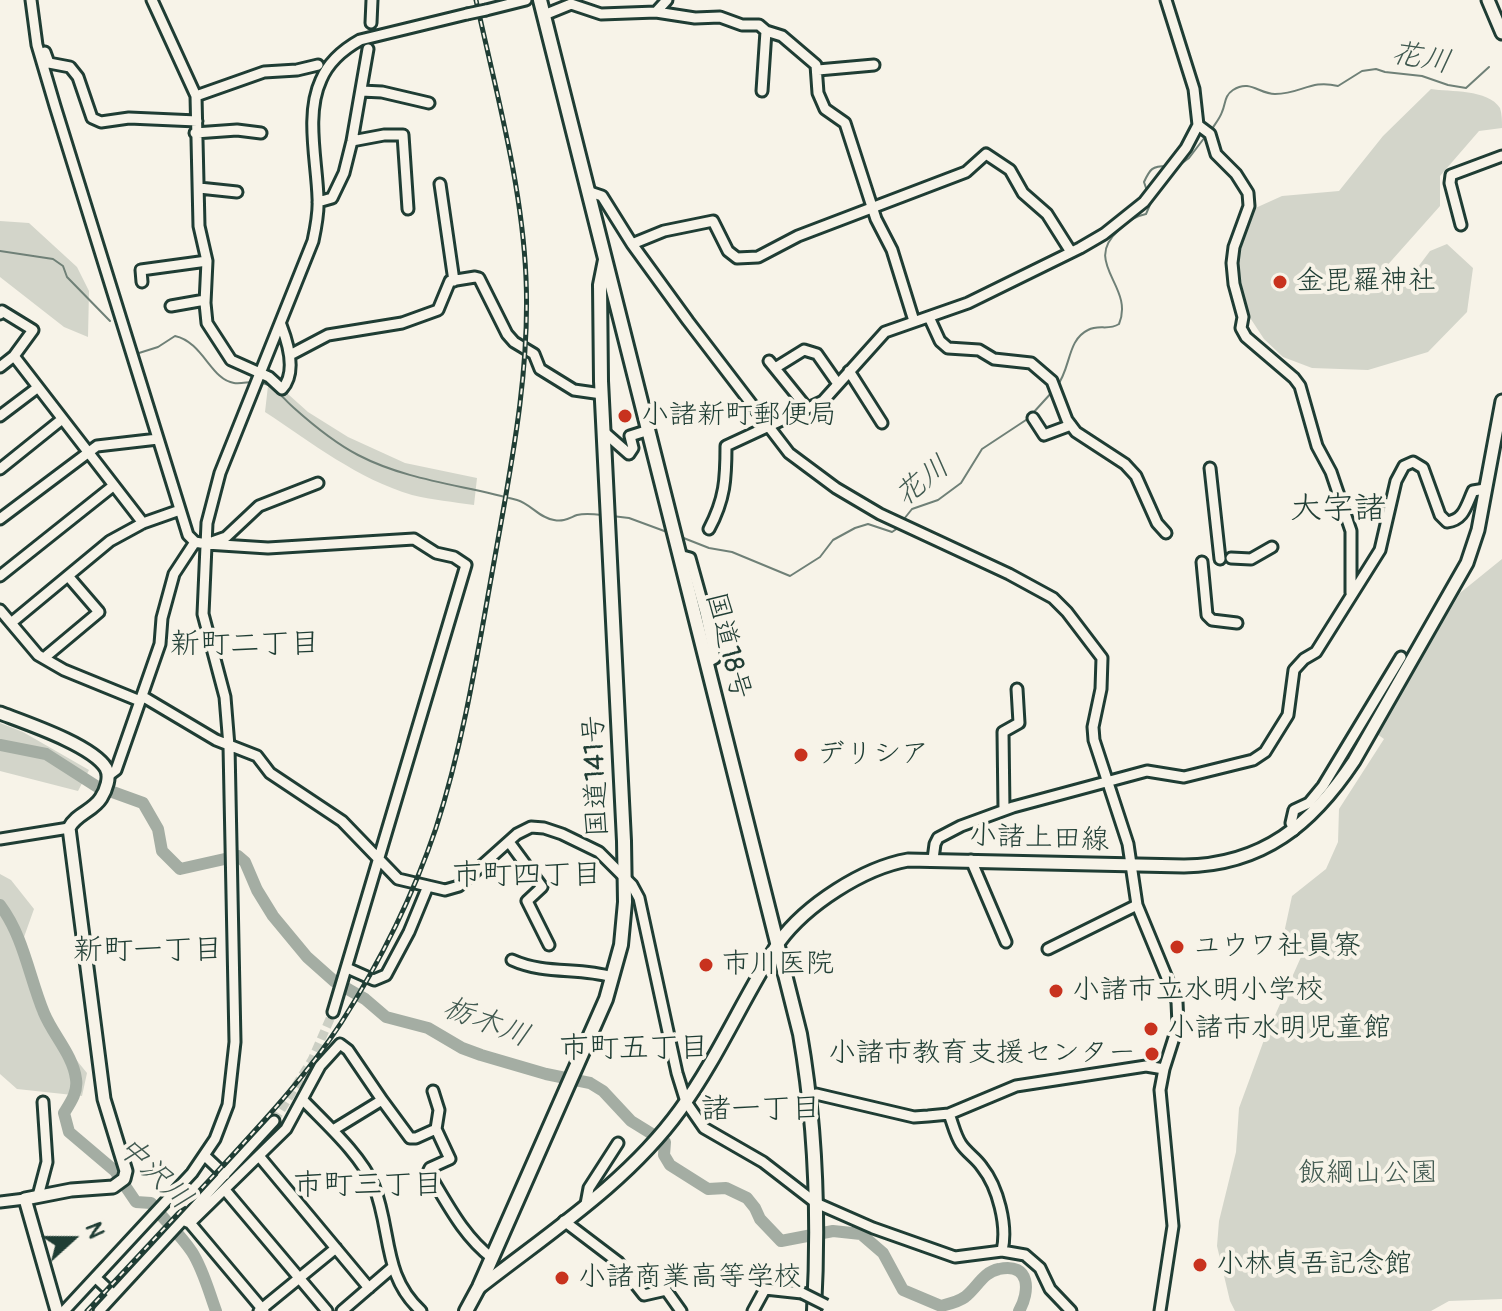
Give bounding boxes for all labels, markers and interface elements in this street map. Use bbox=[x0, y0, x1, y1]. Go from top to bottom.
water label: 花川 bbox=[1388, 36, 1454, 82]
place label: 金毘羅神社 bbox=[1296, 265, 1436, 299]
marker: 金毘羅神社 bbox=[1271, 273, 1289, 291]
place label: 小諸新町郵便局 bbox=[641, 399, 837, 433]
marker: 小諸新町郵便局 bbox=[616, 407, 634, 425]
water label: 花川 bbox=[888, 449, 958, 515]
district label: 大字諸 bbox=[1290, 491, 1386, 529]
street label: 国道18号 bbox=[698, 589, 756, 703]
district label: 新町二丁目 bbox=[170, 627, 320, 663]
street label: 国道141号 bbox=[578, 714, 616, 838]
place label: デリシア bbox=[817, 738, 929, 772]
marker: デリシア bbox=[792, 746, 810, 764]
street label: 小諸上田線 bbox=[968, 820, 1110, 858]
district label: 市町四丁目 bbox=[452, 858, 602, 894]
place label: ユウワ社員寮 bbox=[1193, 930, 1361, 964]
district label: 新町一丁目 bbox=[73, 933, 223, 969]
marker: ユウワ社員寮 bbox=[1168, 938, 1186, 956]
place label: 市川医院 bbox=[722, 948, 834, 982]
marker: 市川医院 bbox=[697, 956, 715, 974]
place label: 小諸市立水明小学校 bbox=[1072, 974, 1324, 1008]
marker: 小諸市立水明小学校 bbox=[1047, 982, 1065, 1000]
water label: 栃木川 bbox=[438, 990, 534, 1056]
place label: 小諸市水明児童館 bbox=[1167, 1012, 1391, 1046]
marker: 小諸市水明児童館 bbox=[1142, 1020, 1160, 1038]
district label: 市町五丁目 bbox=[559, 1031, 709, 1067]
place label: 小諸市教育支援センター bbox=[828, 1037, 1136, 1071]
marker: 小諸市教育支援センター bbox=[1143, 1045, 1161, 1063]
district label: 諸一丁目 bbox=[701, 1092, 821, 1128]
water label: 中沢川 bbox=[109, 1130, 199, 1218]
park label: 飯綱山公園 bbox=[1298, 1157, 1438, 1191]
district label: 市町三丁目 bbox=[293, 1168, 443, 1204]
north arrow bbox=[32, 1199, 112, 1279]
text: N bbox=[79, 1218, 110, 1242]
place label: 小林貞吾記念館 bbox=[1216, 1248, 1412, 1282]
marker: 小林貞吾記念館 bbox=[1191, 1256, 1209, 1274]
place label: 小諸商業高等学校 bbox=[578, 1261, 802, 1295]
marker: 小諸商業高等学校 bbox=[553, 1269, 571, 1287]

